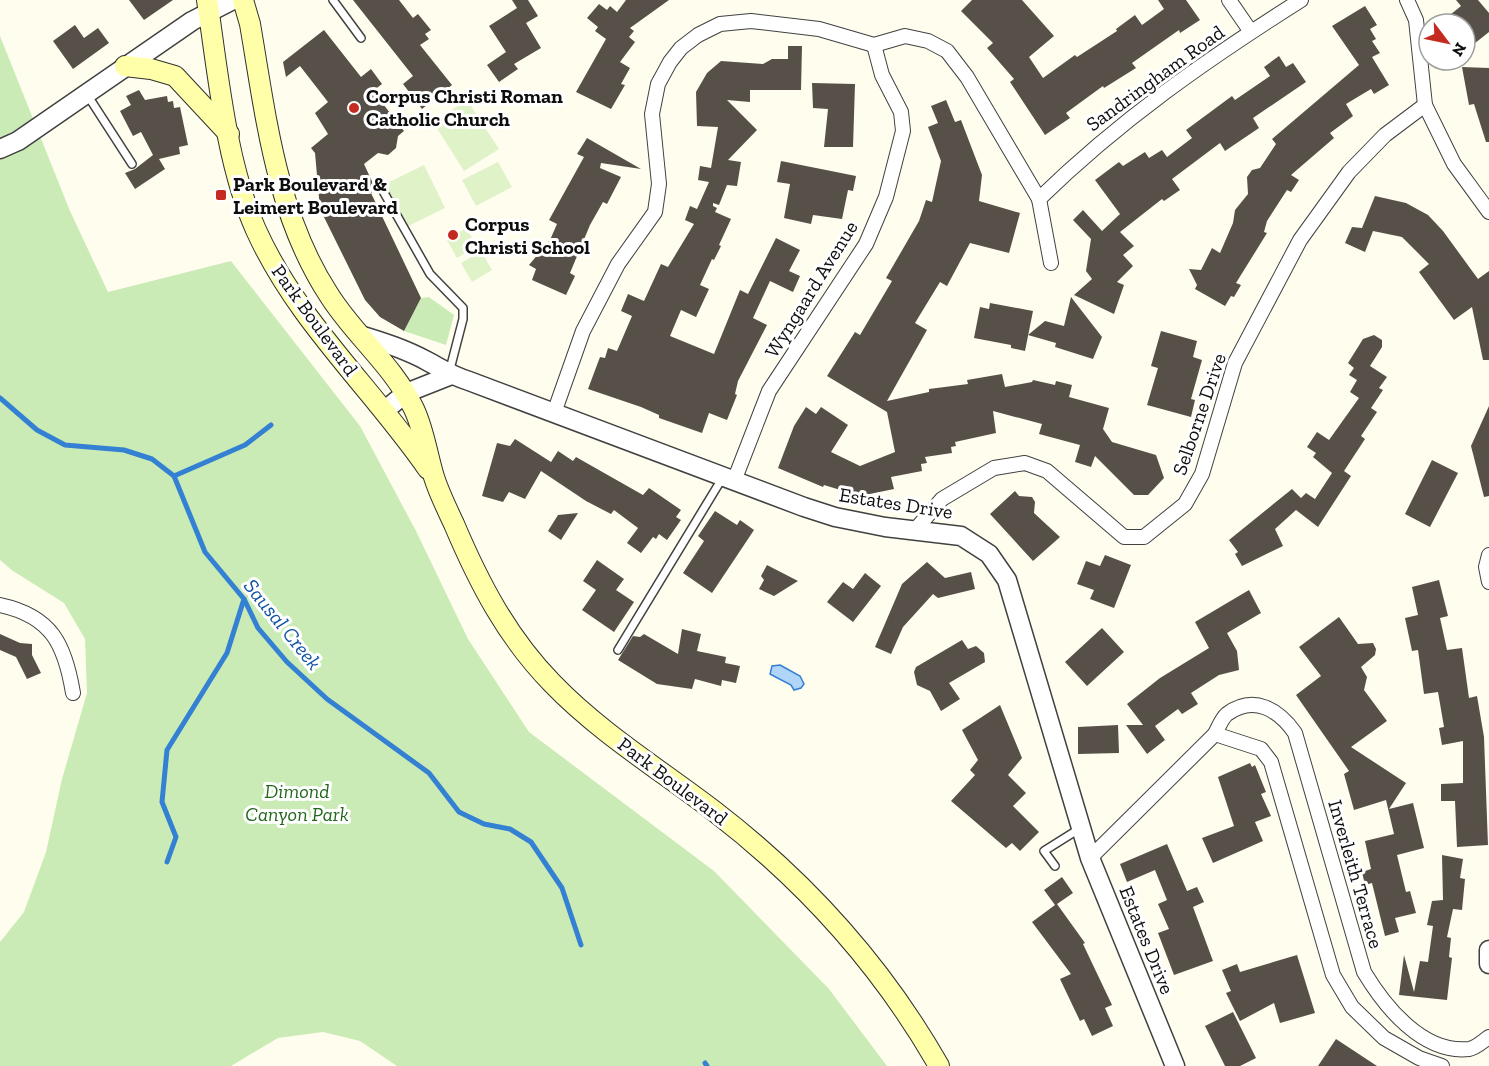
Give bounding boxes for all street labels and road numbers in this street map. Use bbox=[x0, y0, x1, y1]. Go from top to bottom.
street label: Sandringham Road bbox=[1081, 20, 1229, 136]
street label: Wyngaard Avenue bbox=[759, 216, 863, 362]
street label: Park Boulevard bbox=[267, 260, 363, 380]
street label: Selborne Drive bbox=[1167, 350, 1231, 478]
street label: Estates Drive bbox=[837, 482, 955, 524]
street label: Park Boulevard bbox=[613, 732, 733, 830]
street label: Inverleith Terrace bbox=[1323, 797, 1389, 951]
street label: Estates Drive bbox=[1114, 882, 1180, 998]

